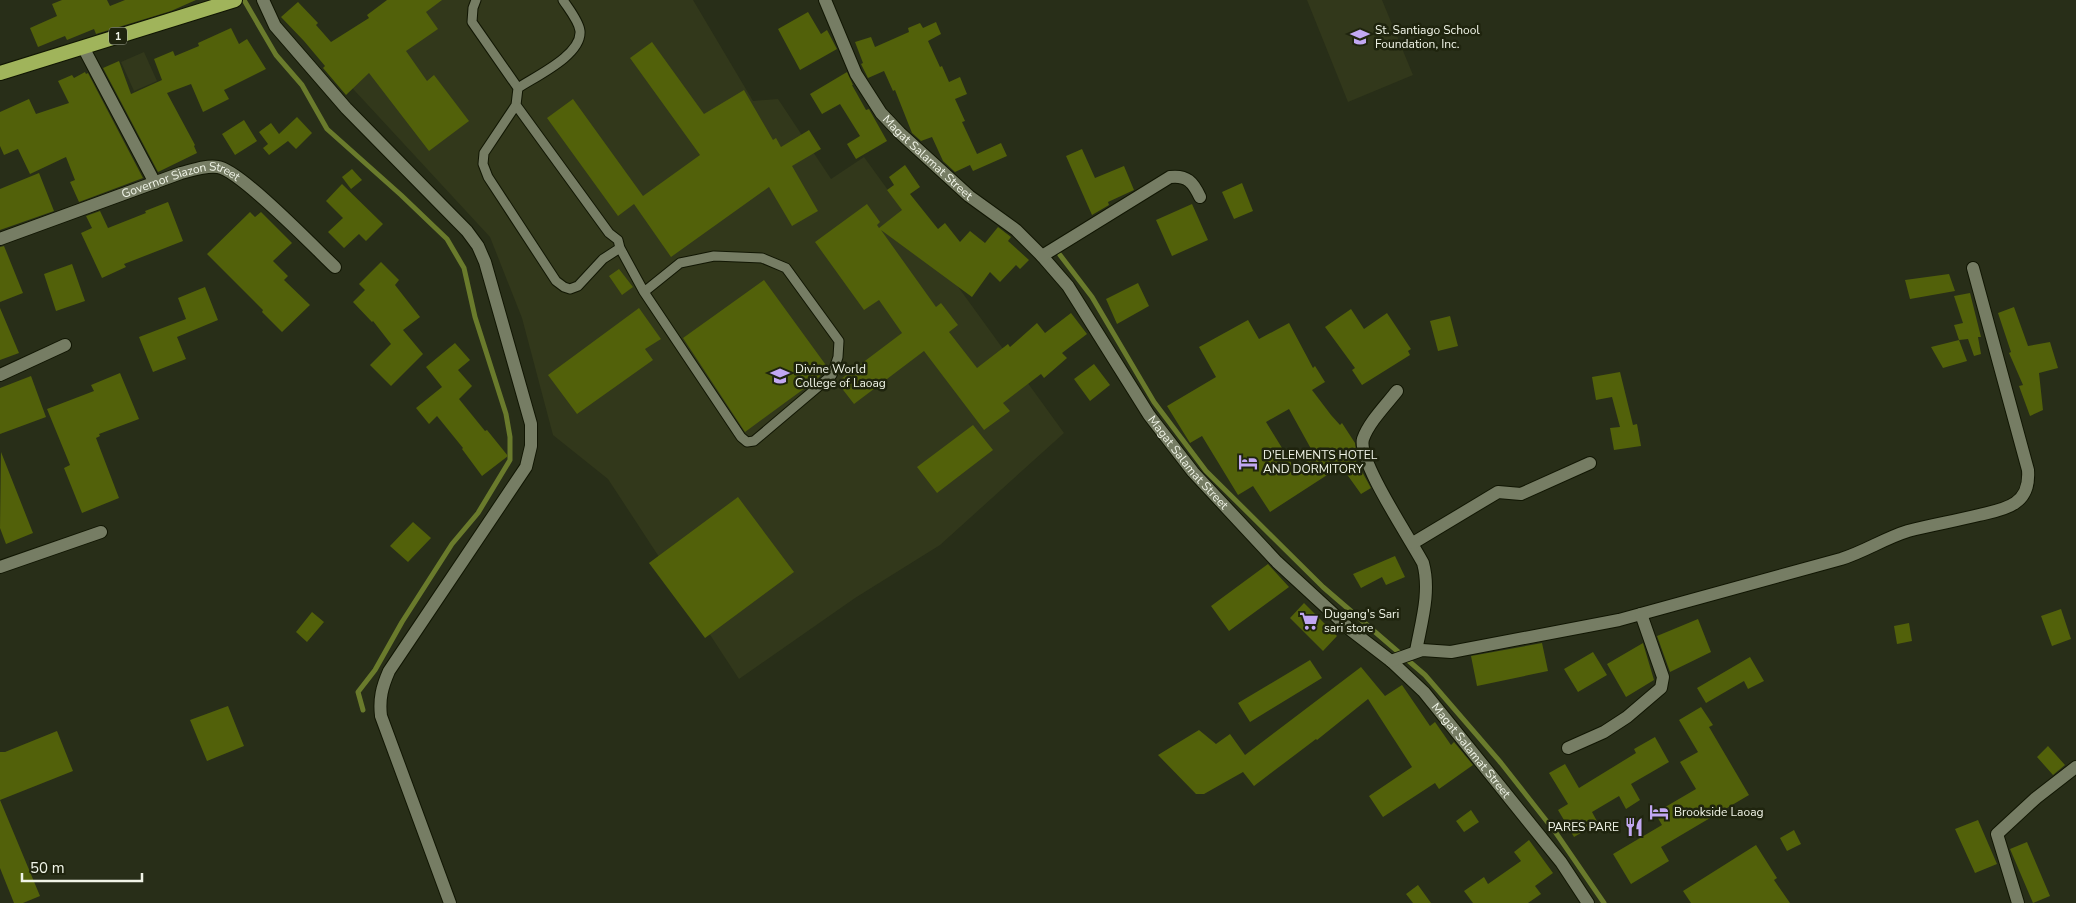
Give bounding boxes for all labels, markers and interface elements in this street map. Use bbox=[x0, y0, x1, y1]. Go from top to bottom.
place label: St. Santiago School Foundation, Inc. bbox=[1375, 22, 1480, 52]
school or university icon: St. Santiago School Foundation, Inc. bbox=[1349, 26, 1371, 48]
road number: 1 bbox=[109, 28, 127, 44]
street label: Magat Salamat Street bbox=[879, 112, 976, 204]
street label: Governor Siazon Street bbox=[119, 158, 244, 202]
place label: Divine World College of Laoag bbox=[795, 361, 886, 391]
school or university icon: Divine World College of Laoag bbox=[769, 365, 791, 387]
street label: Magat Salamat Street bbox=[1144, 412, 1232, 514]
place label: D'ELEMENTS HOTEL AND DORMITORY bbox=[1263, 447, 1378, 477]
hotel icon: D'ELEMENTS HOTEL AND DORMITORY bbox=[1237, 451, 1259, 473]
place label: Dugang's Sari sari store bbox=[1324, 606, 1399, 636]
supermarket icon: Dugang's Sari sari store bbox=[1298, 610, 1320, 632]
street label: Magat Salamat Street bbox=[1428, 700, 1515, 802]
hotel icon: Brookside Laoag bbox=[1648, 801, 1670, 823]
place label: Brookside Laoag bbox=[1674, 804, 1764, 820]
restaurant icon: PARES PARE bbox=[1623, 816, 1645, 838]
place label: PARES PARE bbox=[1548, 819, 1619, 835]
scale bar bbox=[22, 850, 142, 882]
text: 50 m bbox=[30, 858, 65, 878]

